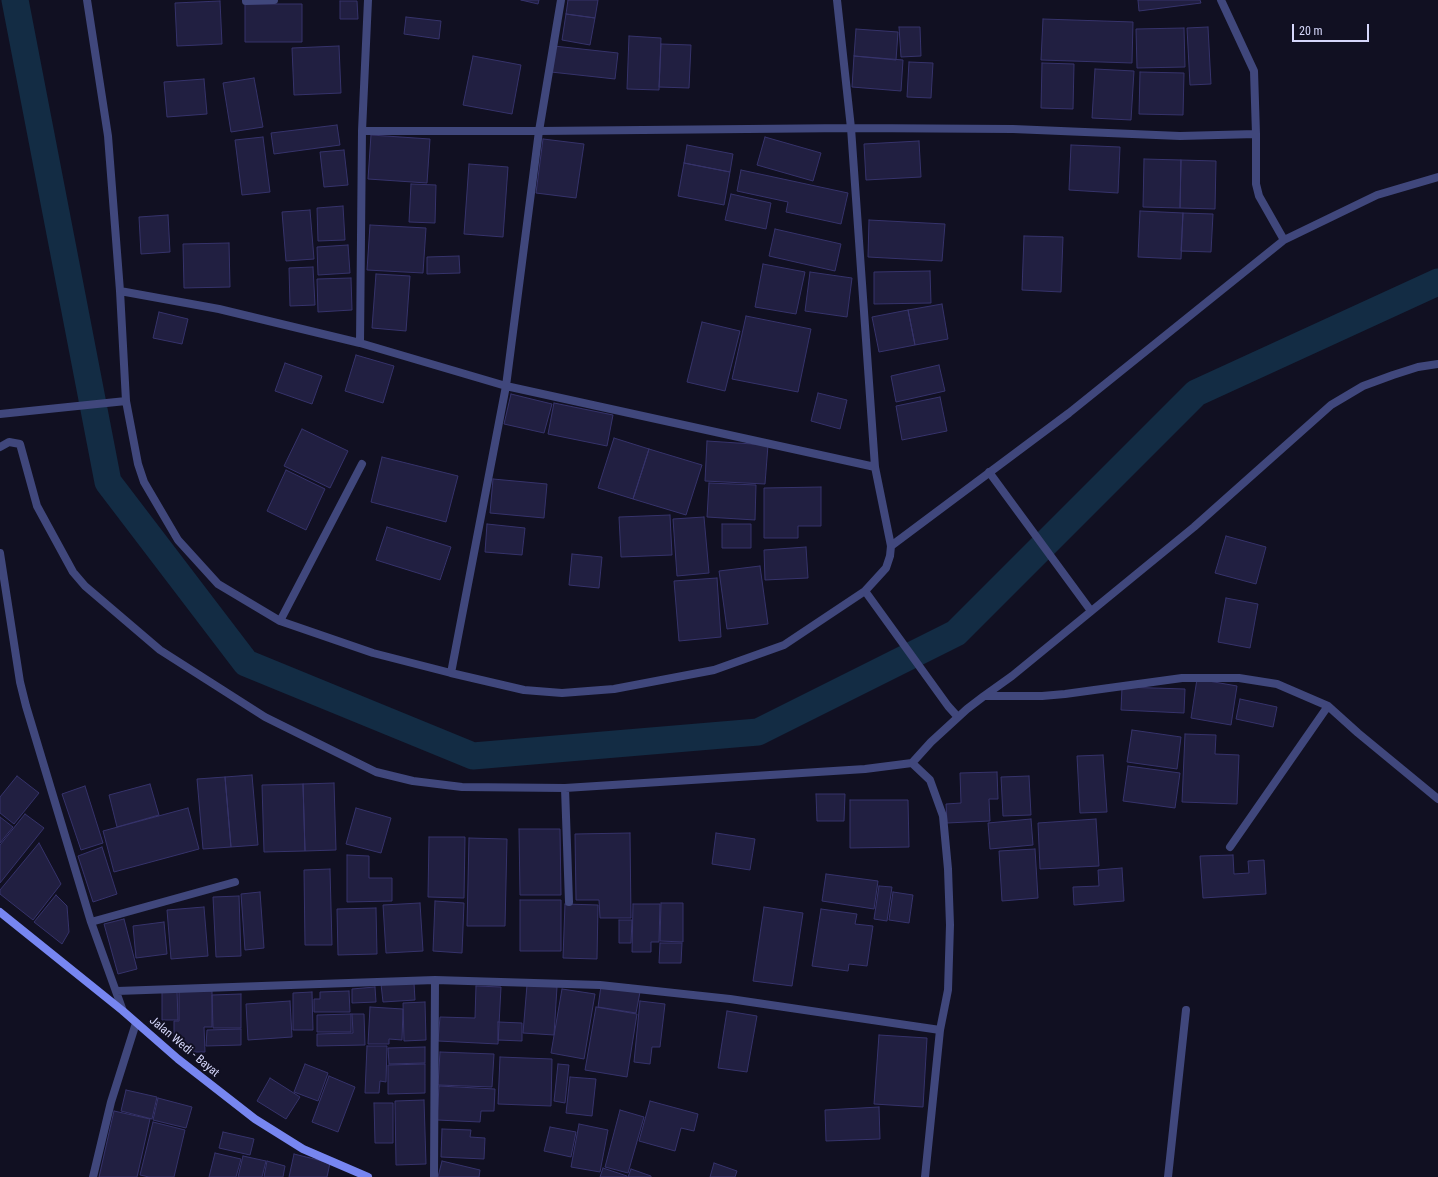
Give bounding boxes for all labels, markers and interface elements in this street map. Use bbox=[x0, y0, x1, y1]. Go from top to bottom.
scale bar bbox=[1294, 16, 1371, 42]
text: 20 m bbox=[1299, 24, 1323, 38]
street label: Jalan Wedi - Bayat bbox=[146, 1014, 222, 1080]

